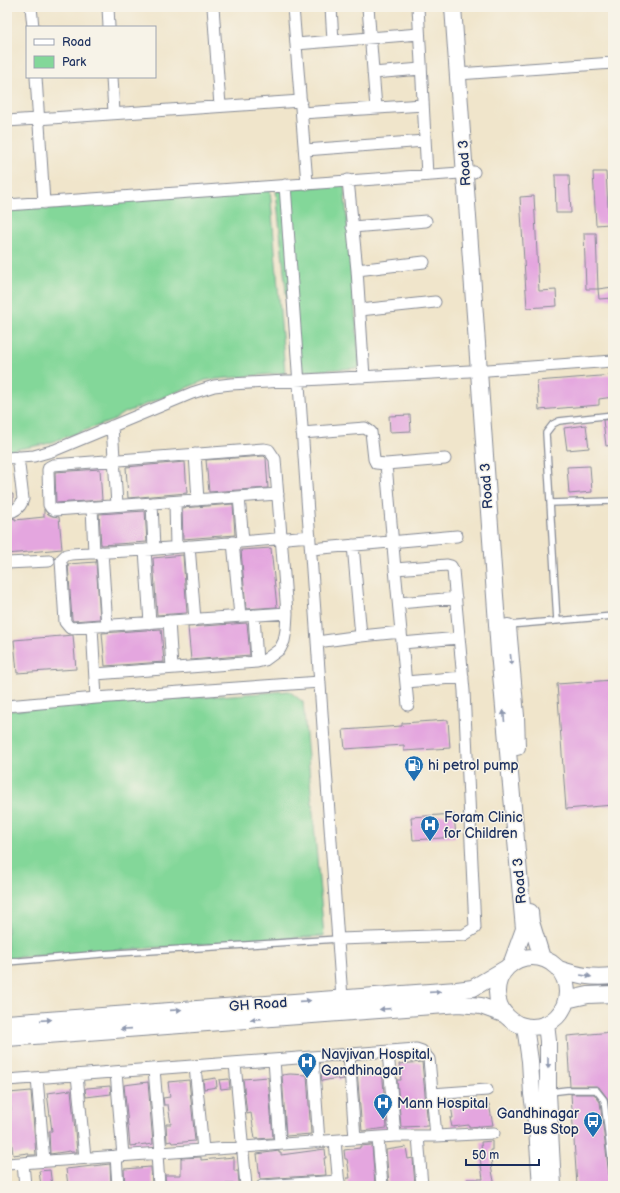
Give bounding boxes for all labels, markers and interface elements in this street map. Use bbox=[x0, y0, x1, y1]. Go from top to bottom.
legend bbox=[26, 26, 156, 78]
text: Road bbox=[62, 35, 91, 50]
text: Park bbox=[62, 55, 86, 70]
street label: Road 3 bbox=[454, 139, 475, 187]
street label: Road 3 bbox=[476, 462, 497, 510]
one-way arrow bbox=[508, 654, 514, 666]
one-way arrow bbox=[501, 710, 507, 722]
fuel station icon: hi petrol pump bbox=[403, 754, 425, 782]
place label: hi petrol pump bbox=[428, 757, 519, 774]
place label: Foram Clinic for Children bbox=[444, 809, 523, 842]
hospital icon: Foram Clinic for Children bbox=[419, 814, 441, 842]
street label: Road 3 bbox=[509, 857, 530, 905]
one-way arrow bbox=[580, 974, 592, 980]
one-way arrow bbox=[429, 988, 441, 995]
street label: GH Road bbox=[228, 994, 288, 1015]
one-way arrow bbox=[299, 998, 311, 1005]
one-way arrow bbox=[379, 1006, 391, 1013]
one-way arrow bbox=[170, 1007, 182, 1014]
one-way arrow bbox=[40, 1016, 52, 1023]
one-way arrow bbox=[249, 1016, 262, 1023]
one-way arrow bbox=[120, 1026, 132, 1033]
place label: Navjivan Hospital, Gandhinagar bbox=[321, 1046, 432, 1079]
hospital icon: Navjivan Hospital, Gandhinagar bbox=[296, 1051, 318, 1079]
one-way arrow bbox=[545, 1057, 551, 1070]
hospital icon: Mann Hospital bbox=[372, 1092, 394, 1120]
place label: Mann Hospital bbox=[397, 1095, 488, 1112]
place label: Gandhinagar Bus Stop bbox=[497, 1105, 580, 1138]
bus stop icon: Gandhinagar Bus Stop bbox=[582, 1110, 604, 1138]
scale bar bbox=[466, 1141, 539, 1167]
text: 50 m bbox=[472, 1148, 499, 1163]

